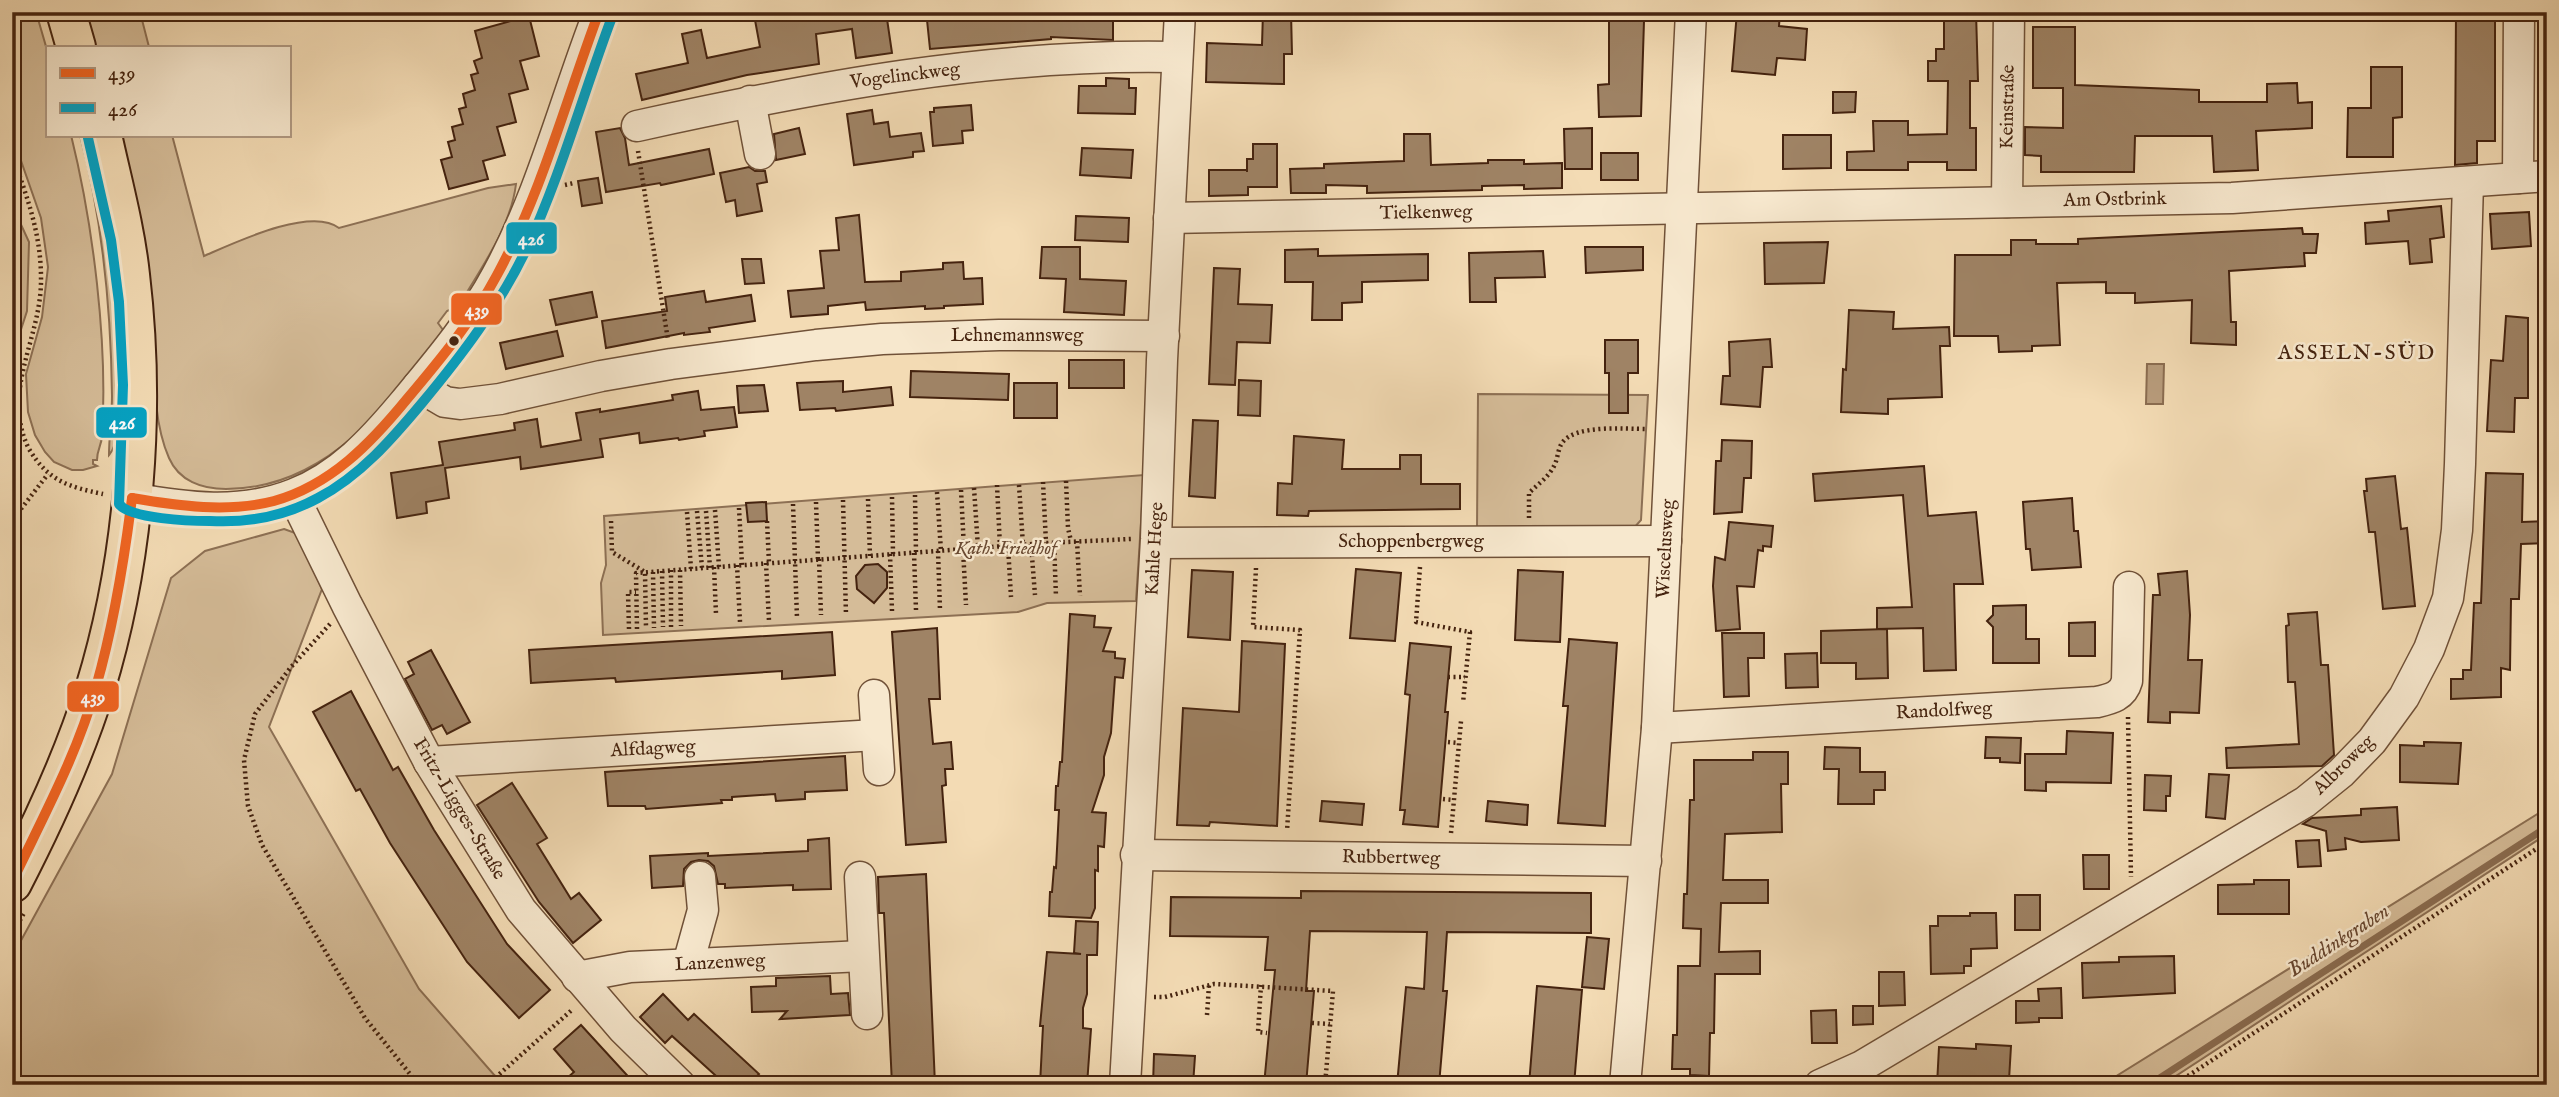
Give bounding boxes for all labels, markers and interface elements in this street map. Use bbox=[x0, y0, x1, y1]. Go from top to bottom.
legend bbox=[46, 46, 290, 136]
street label: Vogelinckweg bbox=[848, 57, 962, 95]
text: 439 bbox=[108, 61, 135, 88]
street label: Keinstraße bbox=[1995, 64, 2021, 149]
text: 426 bbox=[108, 97, 138, 124]
street label: Am Ostbrink bbox=[2062, 187, 2168, 213]
street label: Tielkenweg bbox=[1379, 200, 1473, 226]
line badge: 426 bbox=[505, 221, 558, 255]
text: 426 bbox=[518, 228, 545, 252]
line badge: 439 bbox=[450, 292, 503, 326]
text: 439 bbox=[465, 299, 489, 323]
street label: Lehnemannsweg bbox=[951, 324, 1084, 348]
unlabelled marker bbox=[447, 334, 461, 348]
district label: ASSELN-SÜD bbox=[2277, 340, 2436, 367]
line badge: 426 bbox=[95, 406, 148, 439]
text: 426 bbox=[109, 412, 136, 436]
street label: Wiscelusweg bbox=[1651, 498, 1681, 599]
street label: Kahle Hege bbox=[1141, 501, 1169, 596]
street label: Schoppenbergweg bbox=[1338, 530, 1484, 554]
park label: Kath. Friedhof bbox=[954, 537, 1061, 561]
line badge: 439 bbox=[66, 680, 120, 713]
text: 439 bbox=[81, 686, 105, 710]
street label: Randolfweg bbox=[1895, 696, 1994, 726]
street label: Albroweg bbox=[2307, 729, 2380, 801]
street label: Fritz-Ligges-Straße bbox=[407, 734, 511, 885]
street label: Alfdagweg bbox=[609, 735, 697, 763]
street label: Rubbertweg bbox=[1342, 845, 1441, 871]
water label: Buddinkgraben bbox=[2283, 898, 2395, 984]
street label: Lanzenweg bbox=[674, 949, 767, 977]

